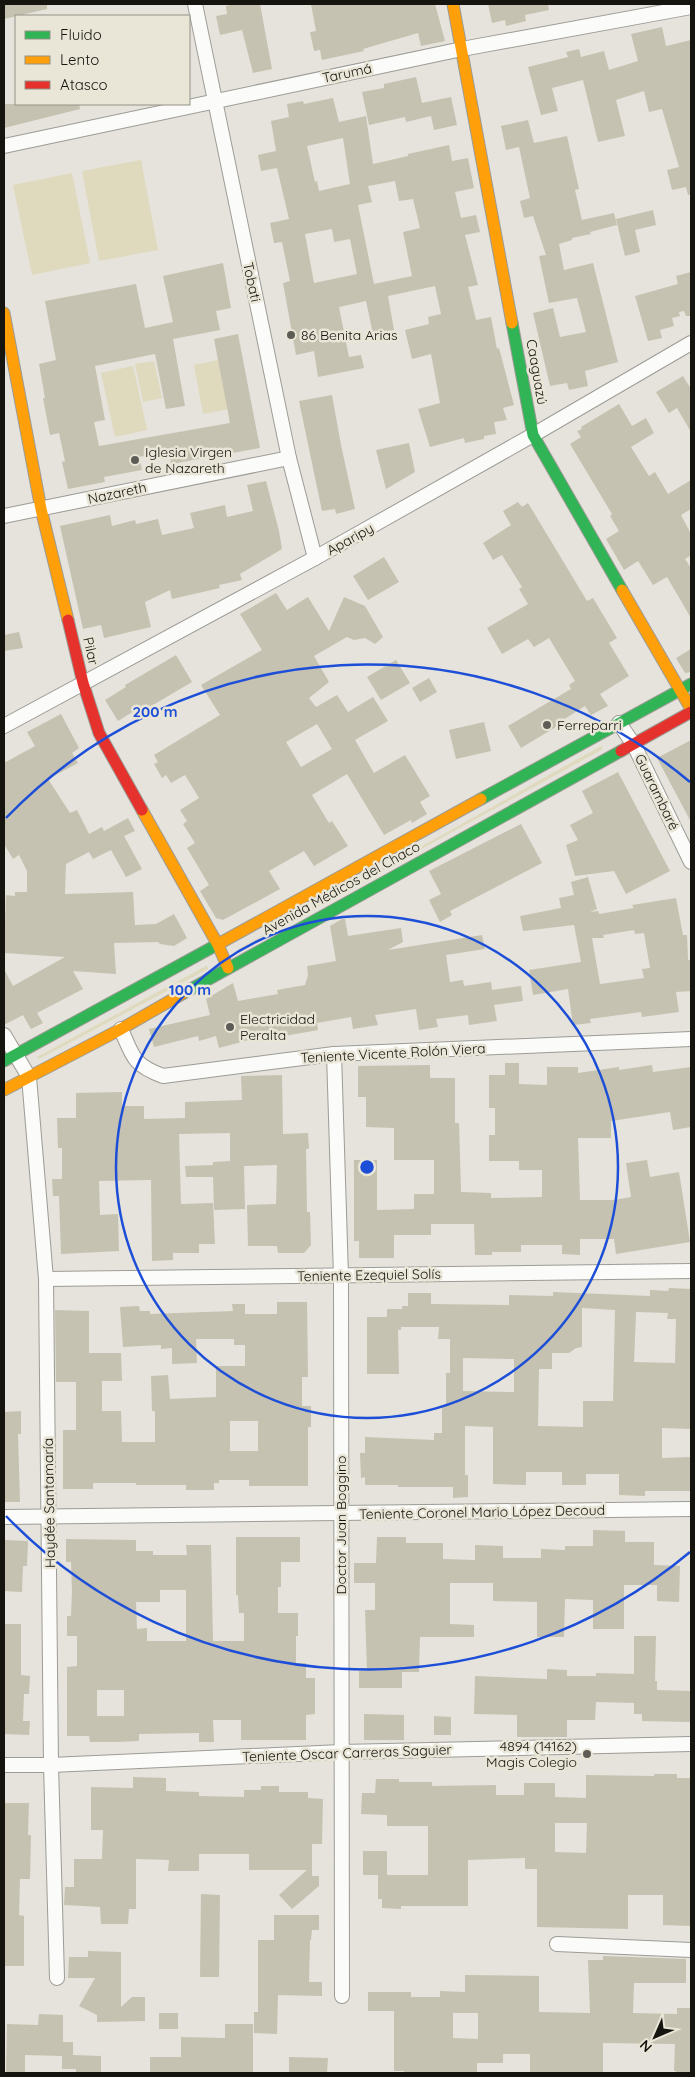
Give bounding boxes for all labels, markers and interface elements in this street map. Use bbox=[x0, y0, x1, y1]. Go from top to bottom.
legend bbox=[15, 15, 190, 105]
text: Fluido bbox=[60, 25, 102, 44]
text: Lento bbox=[60, 50, 99, 69]
street label: Tarumá bbox=[321, 59, 373, 87]
text: Atasco bbox=[60, 75, 108, 94]
street label: Tobati bbox=[239, 261, 265, 303]
place label: 86 Benita Arias bbox=[301, 326, 398, 344]
marker: 86 Benita Arias bbox=[285, 329, 297, 341]
street label: Caaguazú bbox=[522, 338, 552, 406]
place label: Iglesia Virgen de Nazareth bbox=[145, 443, 232, 477]
marker: Iglesia Virgen de Nazareth bbox=[129, 454, 141, 466]
street label: Nazareth bbox=[86, 478, 148, 508]
street label: Aparipy bbox=[323, 519, 377, 559]
street label: Pilar bbox=[79, 635, 103, 667]
text: 200 m bbox=[133, 702, 178, 721]
place label: Ferreparri bbox=[557, 716, 622, 734]
marker: Ferreparri bbox=[541, 719, 553, 731]
street label: Guarambaré bbox=[631, 751, 683, 833]
street label: Avenida Médicos del Chaco bbox=[259, 837, 423, 939]
text: 100 m bbox=[169, 980, 211, 999]
place label: Electricidad Peralta bbox=[240, 1010, 315, 1044]
marker: Electricidad Peralta bbox=[224, 1021, 236, 1033]
street label: Teniente Vicente Rolón Viera bbox=[300, 1039, 486, 1067]
centre of rings bbox=[358, 1158, 376, 1176]
street label: Teniente Ezequiel Solís bbox=[297, 1265, 441, 1285]
street label: Haydée Santamaría bbox=[39, 1438, 59, 1568]
street label: Doctor Juan Boggino bbox=[332, 1455, 350, 1595]
street label: Teniente Coronel Mario López Decoud bbox=[359, 1501, 605, 1523]
place label: 4894 (14162) Magis Colegio bbox=[486, 1737, 577, 1771]
street label: Teniente Oscar Carreras Saguier bbox=[242, 1740, 453, 1766]
marker: 4894 (14162) Magis Colegio bbox=[581, 1748, 593, 1760]
north arrow bbox=[630, 2012, 680, 2062]
text: N bbox=[636, 2036, 656, 2056]

